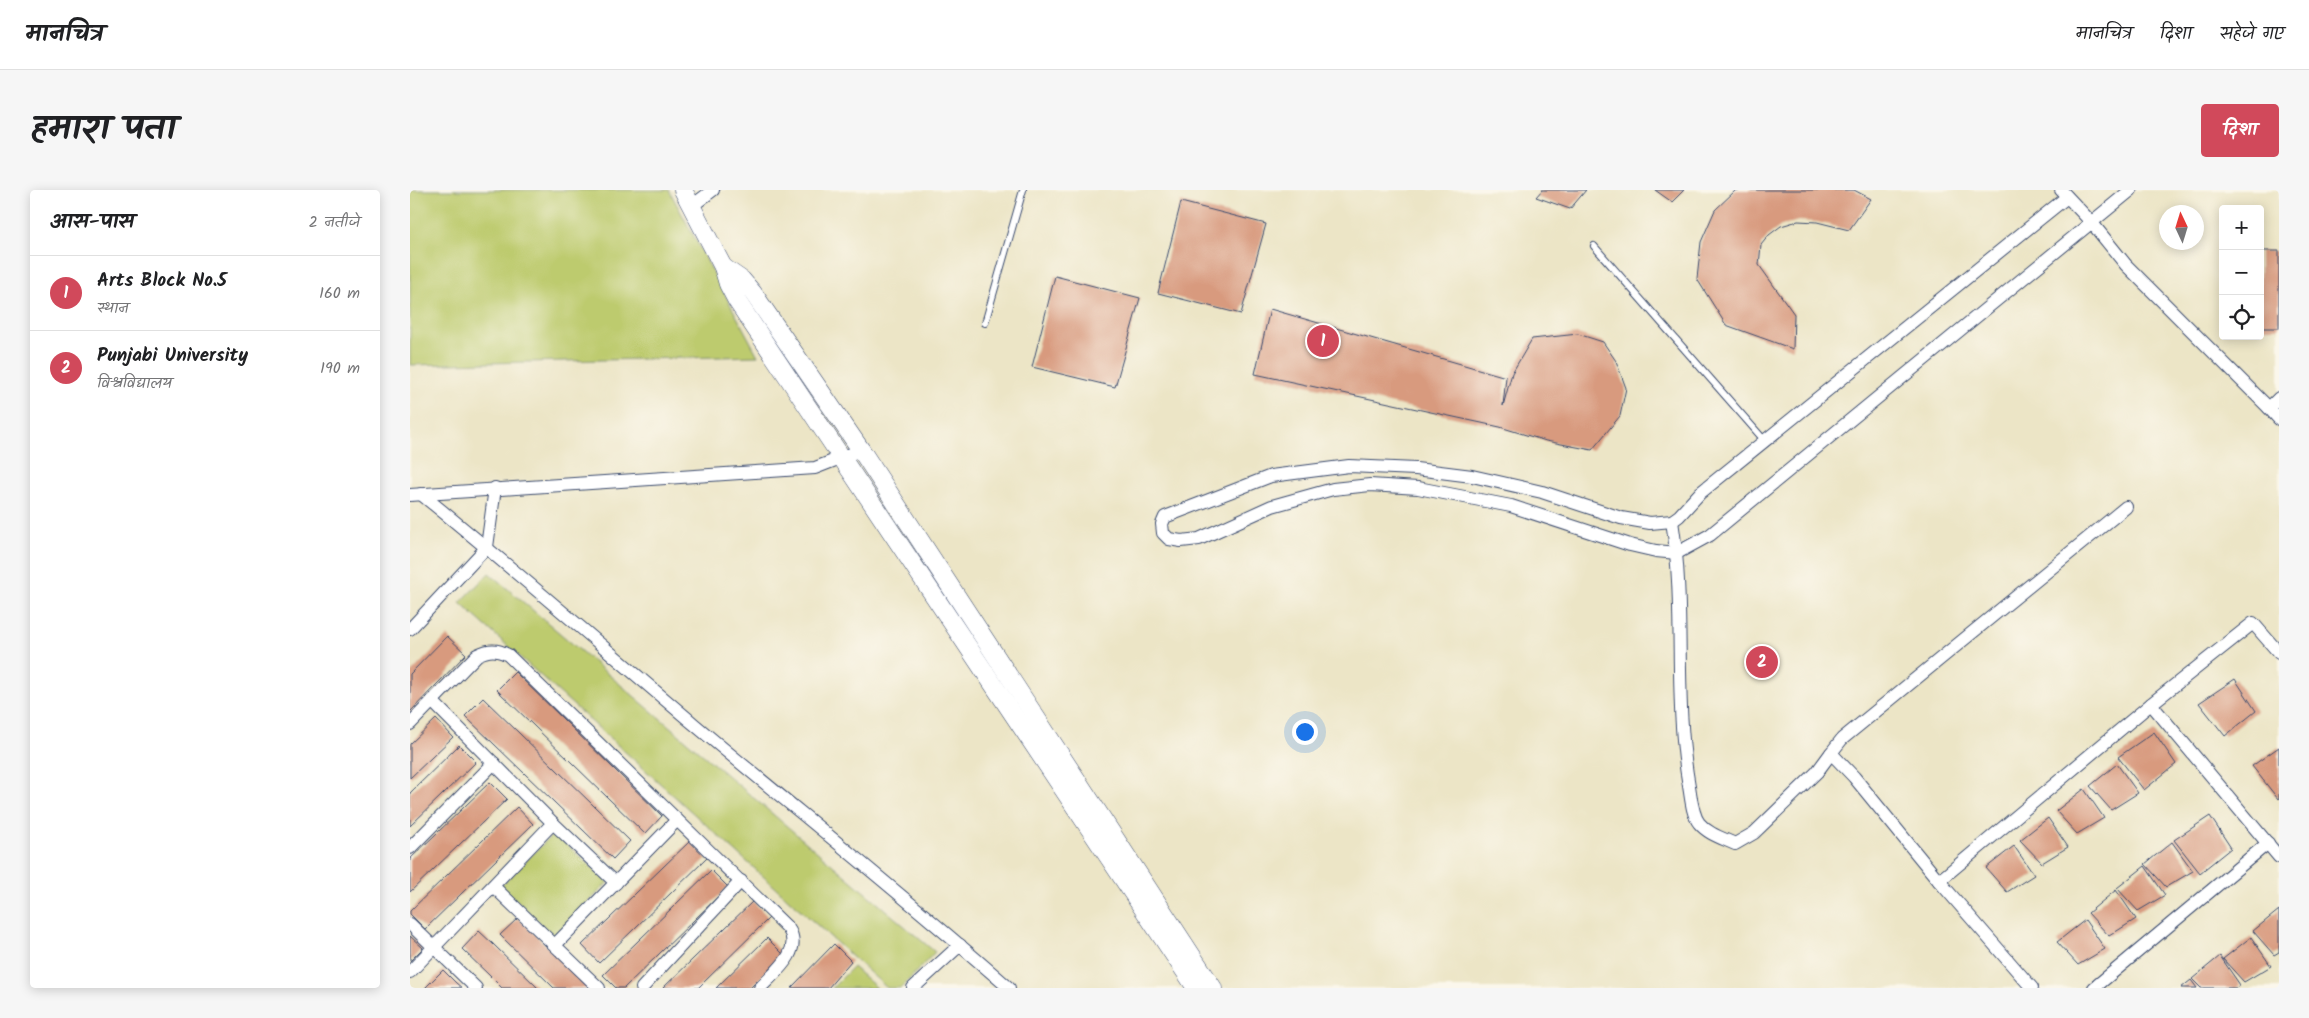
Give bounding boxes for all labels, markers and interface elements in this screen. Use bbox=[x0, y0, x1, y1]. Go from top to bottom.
text: मानचित्र bbox=[25, 15, 104, 54]
text: मानचित्र bbox=[2076, 20, 2132, 49]
text: दिशा bbox=[2160, 20, 2192, 49]
text: सहेजे गए bbox=[2220, 20, 2284, 49]
text: हमारा पता bbox=[30, 102, 176, 158]
button: दिशा bbox=[2201, 104, 2279, 157]
north arrow bbox=[2159, 205, 2204, 250]
map controls bbox=[2219, 205, 2264, 340]
button: + bbox=[2219, 205, 2264, 250]
text: आस-पास bbox=[50, 206, 134, 239]
text: 2 नतीजे bbox=[309, 210, 360, 235]
button: − bbox=[2219, 250, 2264, 295]
text: Arts Block No.5 bbox=[97, 266, 227, 296]
text: 1 bbox=[64, 281, 68, 306]
text: 160 m bbox=[319, 281, 360, 306]
button: locate bbox=[2219, 295, 2264, 340]
text: स्थान bbox=[97, 296, 128, 321]
pin: 1 bbox=[1307, 322, 1339, 360]
text: Punjabi University bbox=[97, 341, 248, 371]
text: 2 bbox=[61, 356, 71, 381]
text: 190 m bbox=[320, 356, 360, 381]
text: विश्वविद्यालय bbox=[97, 371, 172, 396]
pin: 2 bbox=[1746, 643, 1778, 681]
your location bbox=[1292, 719, 1318, 745]

